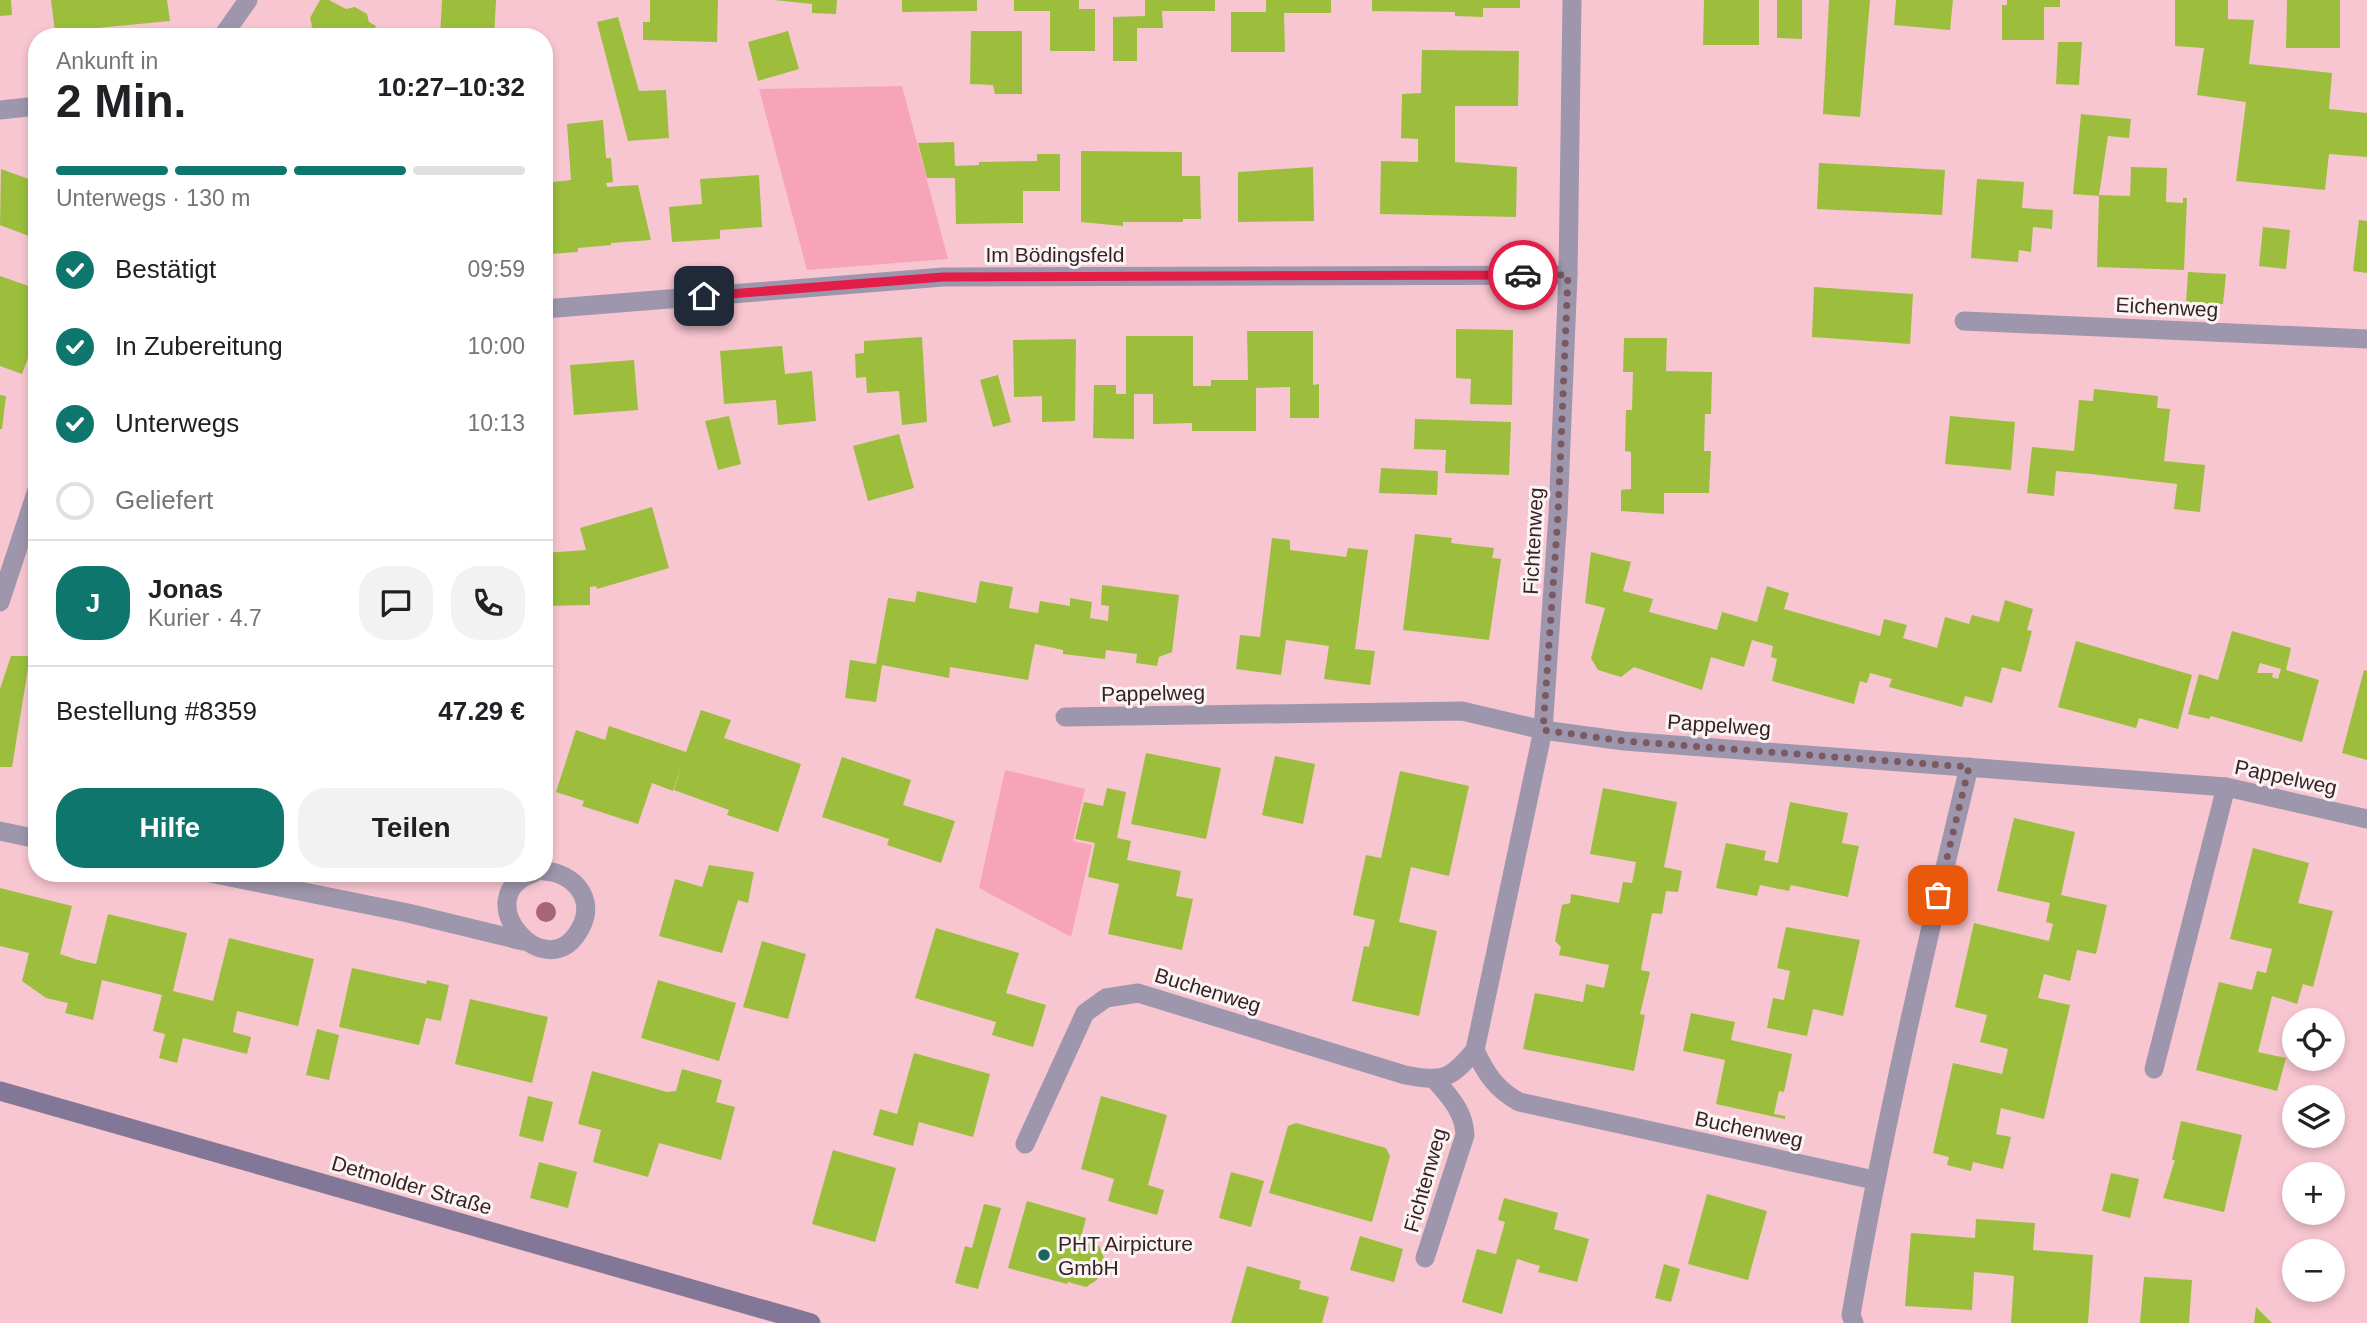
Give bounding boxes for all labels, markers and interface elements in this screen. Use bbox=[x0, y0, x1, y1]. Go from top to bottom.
text: Ankunft in bbox=[56, 48, 158, 74]
text: 10:27–10:32 bbox=[378, 72, 525, 102]
text: 2 Min. bbox=[56, 75, 186, 127]
text: Unterwegs · 130 m bbox=[56, 185, 250, 211]
courier bbox=[1488, 240, 1558, 310]
street label: Im Bödingsfeld bbox=[986, 243, 1124, 266]
icon: check bbox=[56, 251, 94, 289]
text: Bestätigt bbox=[115, 254, 216, 284]
text: 09:59 bbox=[467, 256, 525, 282]
icon: car bbox=[1504, 256, 1542, 294]
pin bbox=[674, 266, 734, 326]
icon: home bbox=[685, 277, 723, 315]
street label: Eichenweg bbox=[2115, 293, 2219, 321]
icon: check bbox=[56, 328, 94, 366]
text: In Zubereitung bbox=[115, 331, 283, 361]
text: 10:00 bbox=[467, 333, 525, 359]
icon: check bbox=[56, 405, 94, 443]
text: Unterwegs bbox=[115, 408, 239, 438]
text: 10:13 bbox=[467, 410, 525, 436]
text: Geliefert bbox=[115, 485, 213, 515]
street label: Fichtenweg bbox=[1519, 487, 1547, 595]
button: chat bbox=[359, 566, 433, 640]
button: phone bbox=[451, 566, 525, 640]
text: Jonas bbox=[148, 574, 223, 604]
text: J bbox=[86, 588, 100, 618]
text: Kurier · 4.7 bbox=[148, 605, 262, 631]
street label: Pappelweg bbox=[1101, 681, 1205, 705]
text: Bestellung #8359 bbox=[56, 696, 257, 726]
text: 47.29 € bbox=[438, 696, 525, 726]
street label: Pappelweg bbox=[1666, 710, 1772, 740]
street label: Pappelweg bbox=[2233, 755, 2339, 799]
button: Hilfe bbox=[56, 788, 284, 868]
button: Teilen bbox=[298, 788, 525, 868]
pin bbox=[1908, 865, 1968, 925]
icon: bag bbox=[1919, 876, 1957, 914]
street label: Buchenweg bbox=[1152, 963, 1264, 1017]
map controls bbox=[2282, 1008, 2345, 1302]
button: locate bbox=[2282, 1008, 2345, 1071]
button: layers bbox=[2282, 1085, 2345, 1148]
street label: Buchenweg bbox=[1693, 1106, 1805, 1152]
street label: Fichtenweg bbox=[1399, 1125, 1451, 1235]
street label: Detmolder Straße bbox=[329, 1151, 495, 1219]
button: + bbox=[2282, 1162, 2345, 1225]
place label: PHT Airpicture GmbH bbox=[1058, 1232, 1193, 1279]
button: − bbox=[2282, 1239, 2345, 1302]
marker: PHT Airpicture GmbH bbox=[1036, 1247, 1052, 1263]

